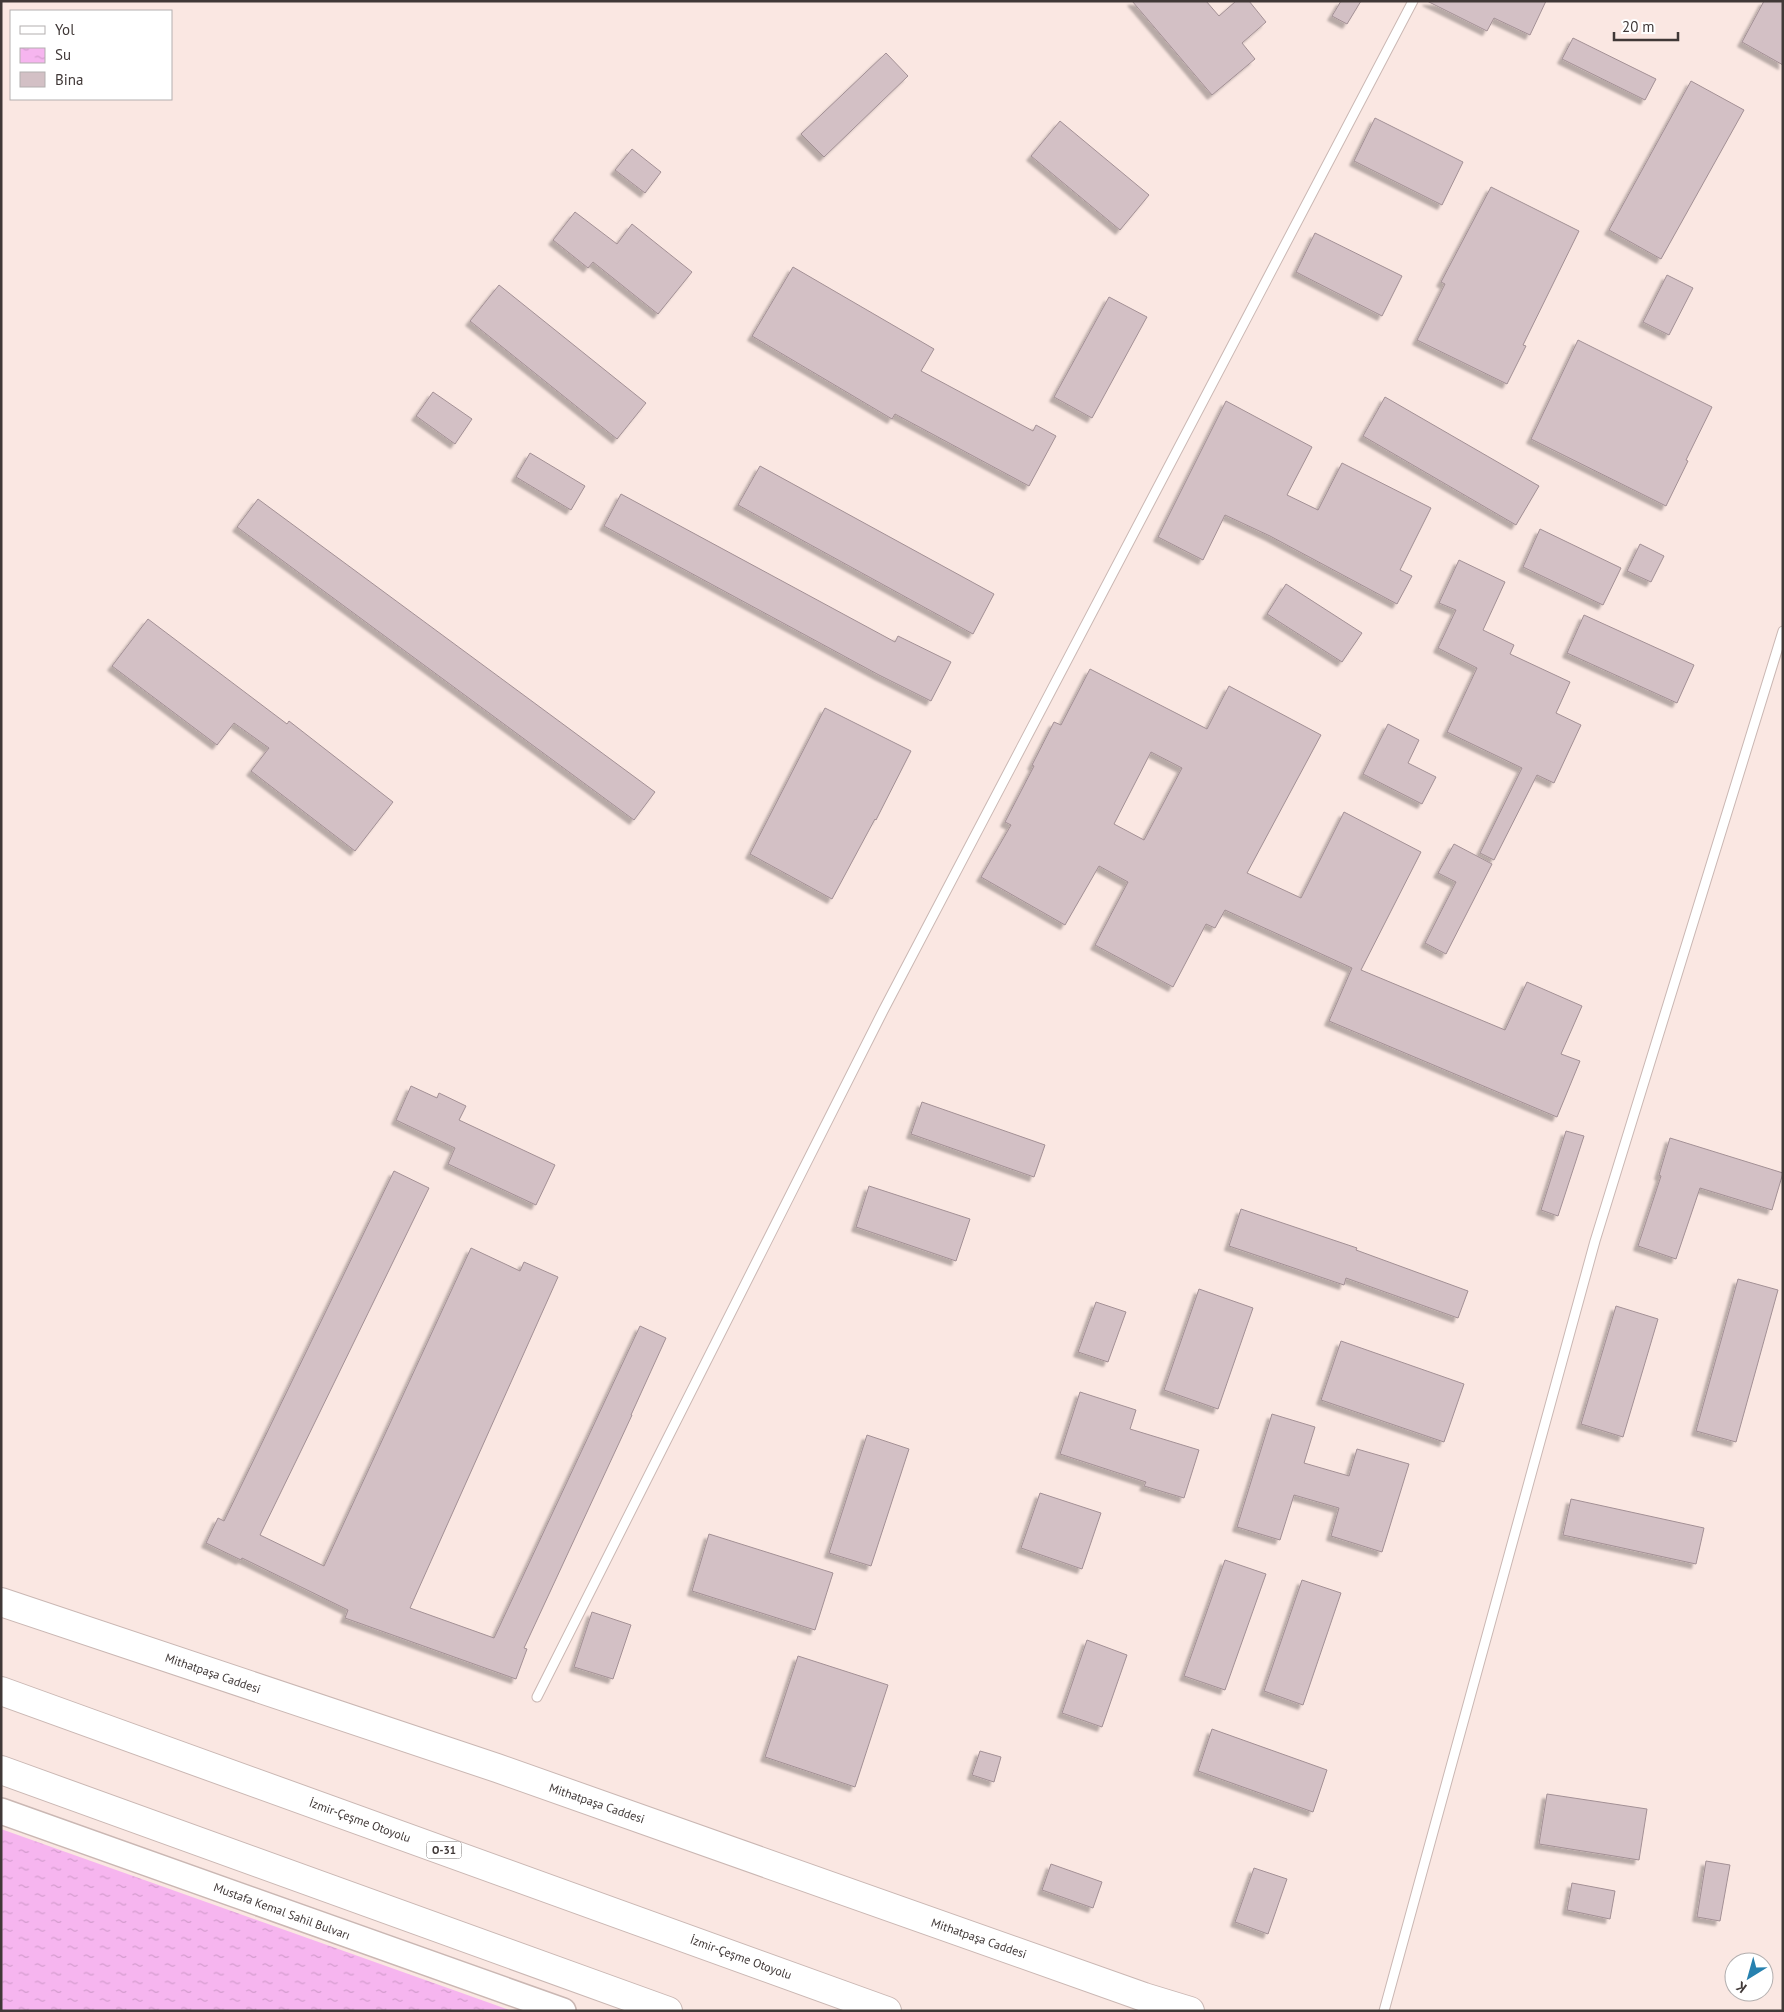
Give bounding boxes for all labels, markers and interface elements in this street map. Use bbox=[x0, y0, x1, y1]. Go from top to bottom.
legend bbox=[10, 10, 172, 100]
scale bar bbox=[1614, 10, 1678, 42]
text: 20 m bbox=[1622, 17, 1655, 36]
text: Yol bbox=[55, 20, 75, 39]
text: Su bbox=[55, 45, 71, 64]
text: Bina bbox=[55, 70, 83, 89]
street label: Mithatpaşa Caddesi bbox=[163, 1650, 263, 1696]
street label: Mithatpaşa Caddesi bbox=[547, 1780, 647, 1826]
street label: İzmir-Çeşme Otoyolu bbox=[307, 1795, 413, 1845]
road number: O-31 bbox=[426, 1842, 462, 1858]
street label: Mustafa Kemal Sahil Bulvarı bbox=[212, 1879, 352, 1943]
street label: Mithatpaşa Caddesi bbox=[929, 1915, 1029, 1961]
street label: İzmir-Çeşme Otoyolu bbox=[688, 1932, 794, 1982]
north arrow bbox=[1724, 1952, 1774, 2002]
text: K bbox=[1732, 1977, 1750, 1997]

